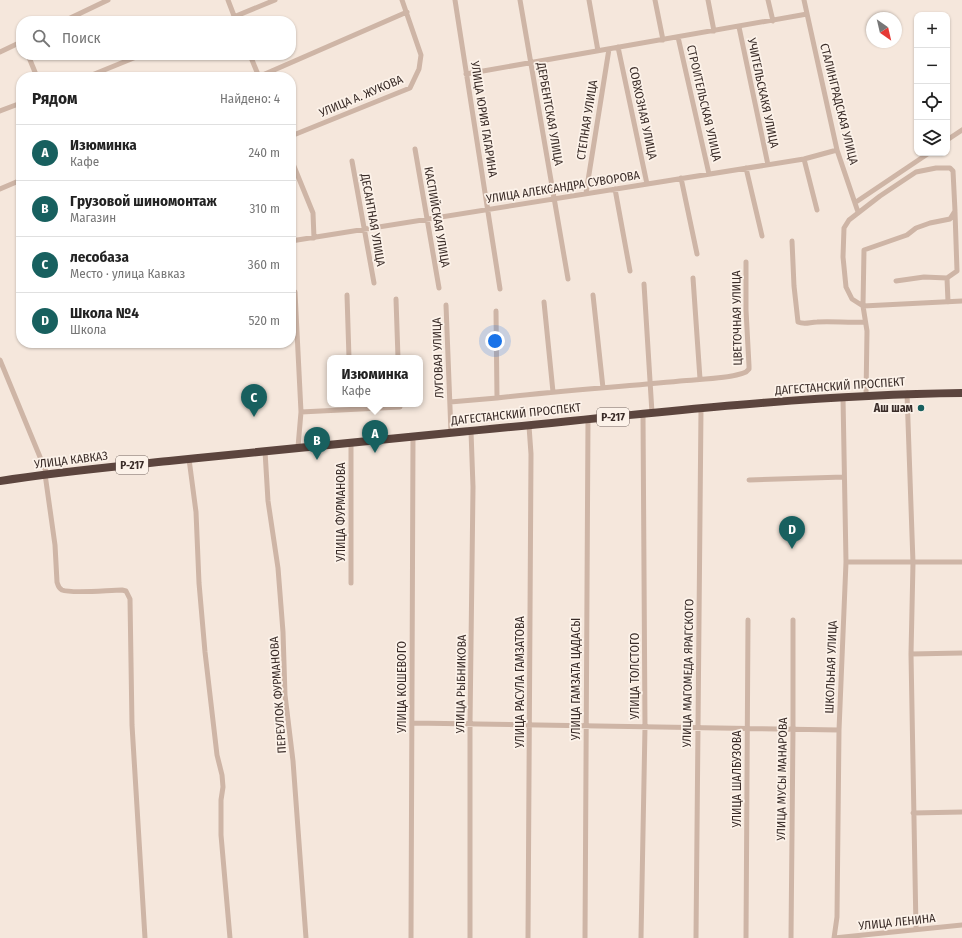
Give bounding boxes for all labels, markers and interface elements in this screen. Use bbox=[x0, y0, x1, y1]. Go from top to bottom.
north arrow bbox=[866, 12, 902, 48]
map controls bbox=[914, 12, 950, 156]
button: + bbox=[914, 12, 950, 48]
search box bbox=[16, 16, 296, 60]
icon: search bbox=[30, 27, 52, 49]
text: Поиск bbox=[62, 29, 100, 47]
street label: УЧИТЕЛЬСКАКЯ УЛИЦА bbox=[744, 36, 782, 150]
street label: СТАЛИНГРАДСКАЯ УЛИЦА bbox=[817, 42, 861, 167]
street label: СТРОИТЕЛЬСКАЯ УЛИЦА bbox=[684, 44, 724, 163]
button: − bbox=[914, 48, 950, 84]
street label: УЛИЦА ЮРИЯ ГАГАРИНА bbox=[468, 59, 500, 179]
street label: ДЕРБЕНТСКАЯ УЛИЦА bbox=[534, 60, 566, 167]
street label: СОВХОЗНАЯ УЛИЦА bbox=[626, 65, 660, 162]
street label: УЛИЦА А. ЖУКОВА bbox=[316, 72, 405, 120]
street label: СТЕПНАЯ УЛИЦА bbox=[574, 78, 600, 161]
button: locate bbox=[914, 84, 950, 120]
text: Рядом bbox=[32, 88, 77, 109]
text: Найдено: 4 bbox=[220, 91, 280, 106]
button: layers bbox=[914, 120, 950, 156]
text: Изюминка bbox=[70, 136, 137, 154]
text: A bbox=[41, 145, 49, 160]
text: 240 m bbox=[248, 145, 280, 160]
text: Кафе bbox=[70, 154, 99, 169]
street label: КАСПИЙСКАЯ УЛИЦА bbox=[421, 165, 454, 269]
street label: УЛИЦА АЛЕКСАНДРА СУВОРОВА bbox=[484, 168, 641, 206]
street label: ДЕСАНТНАЯ УЛИЦА bbox=[358, 172, 388, 268]
text: Грузовой шиномонтаж bbox=[70, 192, 217, 210]
text: B bbox=[41, 201, 49, 216]
text: 310 m bbox=[250, 201, 280, 216]
text: Магазин bbox=[70, 210, 116, 225]
text: лесобаза bbox=[70, 248, 129, 266]
text: C bbox=[42, 257, 48, 272]
text: 360 m bbox=[248, 257, 280, 272]
text: Место · улица Кавказ bbox=[70, 266, 185, 281]
street label: ЦВЕТОЧНАЯ УЛИЦА bbox=[729, 270, 745, 366]
text: Школа №4 bbox=[70, 304, 139, 322]
text: D bbox=[41, 313, 49, 328]
text: 520 m bbox=[249, 313, 280, 328]
street label: ЛУГОВАЯ УЛИЦА bbox=[430, 317, 446, 399]
text: Школа bbox=[70, 322, 106, 337]
your location bbox=[485, 331, 505, 351]
popup bbox=[327, 355, 423, 407]
text: Изюминка bbox=[342, 365, 408, 383]
street label: ДАГЕСТАНСКИЙ ПРОСПЕКТ bbox=[773, 373, 906, 398]
text: Кафе bbox=[342, 383, 371, 398]
pin: C bbox=[241, 384, 267, 417]
street label: ДАГЕСТАНСКИЙ ПРОСПЕКТ bbox=[449, 399, 582, 428]
place label: Аш шам bbox=[873, 401, 914, 415]
marker: Аш шам bbox=[916, 403, 926, 413]
road number: Р-217 bbox=[597, 408, 629, 426]
pin: A bbox=[362, 420, 388, 453]
pin: B bbox=[304, 427, 330, 460]
street label: УЛИЦА КАВКАЗ bbox=[32, 449, 109, 472]
road number: Р-217 bbox=[116, 456, 148, 474]
street label: УЛИЦА ФУРМАНОВА bbox=[334, 462, 348, 563]
pin: D bbox=[779, 516, 805, 549]
street label: УЛИЦА МАГОМЕДА ЯРАГСКОГО bbox=[680, 598, 696, 749]
street label: УЛИЦА РАСУЛА ГАМЗАТОВА bbox=[513, 615, 527, 749]
street label: УЛИЦА ГАМЗАТА ЦАДАСЫ bbox=[569, 618, 583, 741]
street label: ШКОЛЬНАЯ УЛИЦА bbox=[822, 620, 840, 714]
street label: УЛИЦА ТОЛСТОГО bbox=[628, 633, 642, 720]
street label: УЛИЦА РЫБНИКОВА bbox=[453, 634, 469, 735]
street label: ПЕРЕУЛОК ФУРМАНОВА bbox=[267, 635, 289, 754]
street label: УЛИЦА КОШЕВОГО bbox=[395, 641, 409, 734]
street label: УЛИЦА МУСЫ МАНАРОВА bbox=[774, 717, 790, 842]
street label: УЛИЦА ШАЛБУЗОВА bbox=[730, 730, 744, 829]
street label: УЛИЦА ЛЕНИНА bbox=[857, 911, 937, 933]

